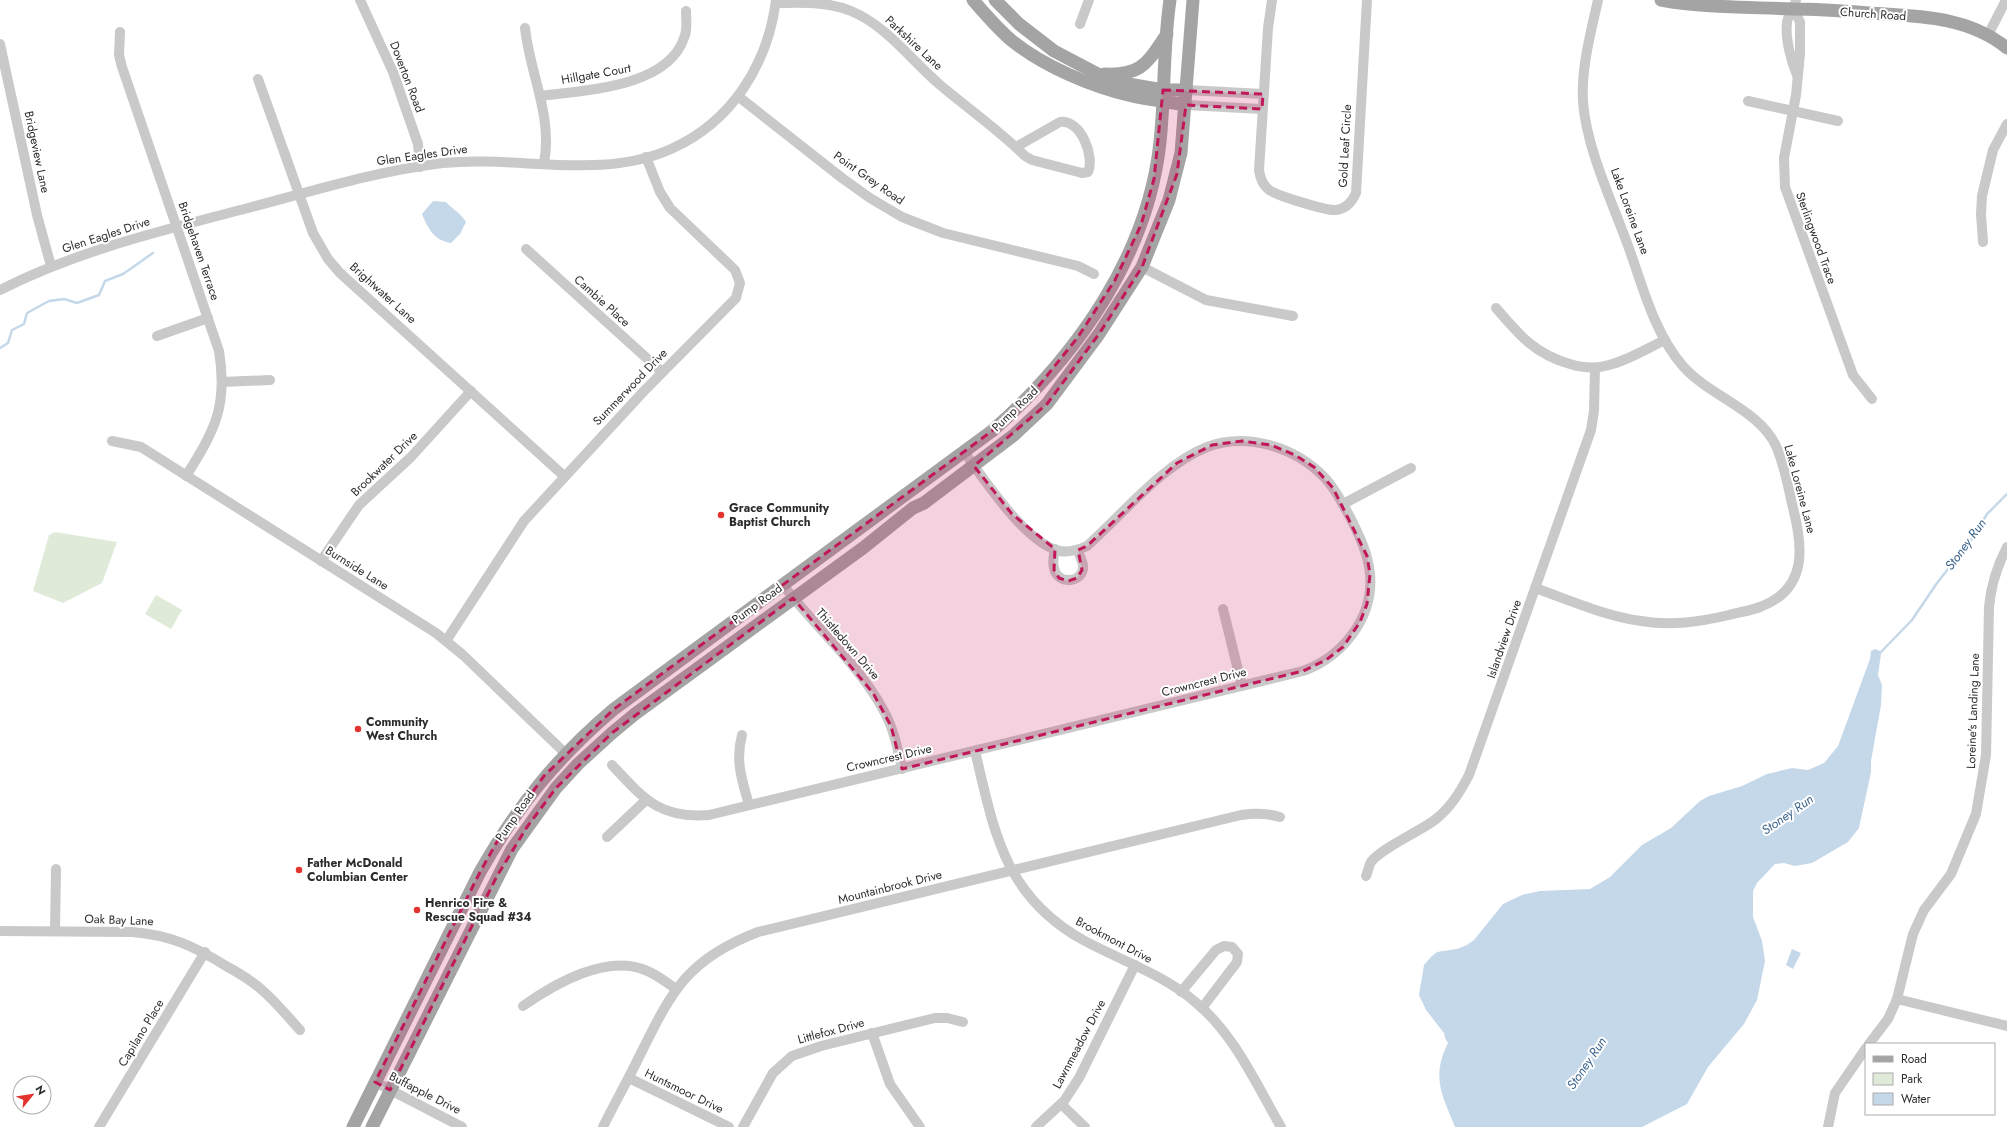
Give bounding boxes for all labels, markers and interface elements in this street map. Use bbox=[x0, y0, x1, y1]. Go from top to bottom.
street label: Church Road bbox=[1839, 3, 1907, 25]
street label: Parkshire Lane bbox=[881, 12, 947, 74]
street label: Doverton Road bbox=[385, 39, 429, 115]
street label: Hillgate Court bbox=[560, 59, 632, 89]
street label: Gold Leaf Circle bbox=[1334, 104, 1356, 188]
street label: Bridgeview Lane bbox=[20, 109, 54, 195]
street label: Glen Eagles Drive bbox=[375, 140, 469, 170]
street label: Point Grey Road bbox=[830, 147, 908, 209]
street label: Lake Loreine Lane bbox=[1606, 165, 1654, 257]
street label: Sterlingwood Trace bbox=[1791, 189, 1841, 287]
street label: Bridgehaven Terrace bbox=[174, 199, 224, 303]
street label: Glen Eagles Drive bbox=[60, 212, 152, 258]
street label: Brightwater Lane bbox=[346, 258, 420, 328]
street label: Cambie Place bbox=[570, 271, 634, 331]
street label: Summerwood Drive bbox=[589, 345, 671, 429]
street label: Pump Road bbox=[988, 382, 1042, 436]
street label: Brookwater Drive bbox=[347, 427, 421, 501]
street label: Lake Loreine Lane bbox=[1780, 443, 1820, 535]
place label: Grace Community Baptist Church bbox=[729, 499, 830, 531]
marker: Grace Community Baptist Church bbox=[716, 510, 726, 520]
water label: Stoney Run bbox=[1940, 514, 1991, 574]
street label: Burnside Lane bbox=[322, 541, 392, 595]
street label: Pump Road bbox=[728, 580, 786, 628]
street label: Islandview Drive bbox=[1482, 597, 1526, 681]
street label: Thistledown Drive bbox=[812, 604, 884, 684]
street label: Loreine's Landing Lane bbox=[1962, 653, 1984, 769]
street label: Crowncrest Drive bbox=[1160, 663, 1248, 701]
place label: Community West Church bbox=[366, 713, 437, 745]
marker: Community West Church bbox=[353, 724, 363, 734]
street label: Crowncrest Drive bbox=[845, 739, 933, 777]
street label: Pump Road bbox=[491, 787, 539, 845]
water label: Stoney Run bbox=[1757, 789, 1817, 839]
place label: Father McDonald Columbian Center bbox=[307, 854, 408, 886]
marker: Father McDonald Columbian Center bbox=[294, 865, 304, 875]
street label: Mountainbrook Drive bbox=[836, 865, 944, 909]
place label: Henrico Fire & Rescue Squad #34 bbox=[425, 894, 532, 926]
marker: Henrico Fire & Rescue Squad #34 bbox=[412, 905, 422, 915]
street label: Oak Bay Lane bbox=[84, 910, 154, 930]
street label: Brookmont Drive bbox=[1073, 912, 1155, 968]
street label: Capilano Place bbox=[114, 996, 168, 1070]
street label: Lawnmeadow Drive bbox=[1048, 996, 1110, 1092]
street label: Littlefox Drive bbox=[796, 1013, 866, 1049]
water label: Stoney Run bbox=[1562, 1033, 1611, 1093]
legend bbox=[1865, 1043, 1995, 1115]
text: Road bbox=[1901, 1050, 1927, 1068]
street label: Huntsmoor Drive bbox=[642, 1064, 726, 1118]
street label: Buffapple Drive bbox=[386, 1067, 464, 1119]
text: Park bbox=[1901, 1070, 1923, 1088]
north arrow bbox=[12, 1075, 52, 1115]
text: N bbox=[32, 1082, 50, 1098]
text: Water bbox=[1901, 1090, 1932, 1108]

